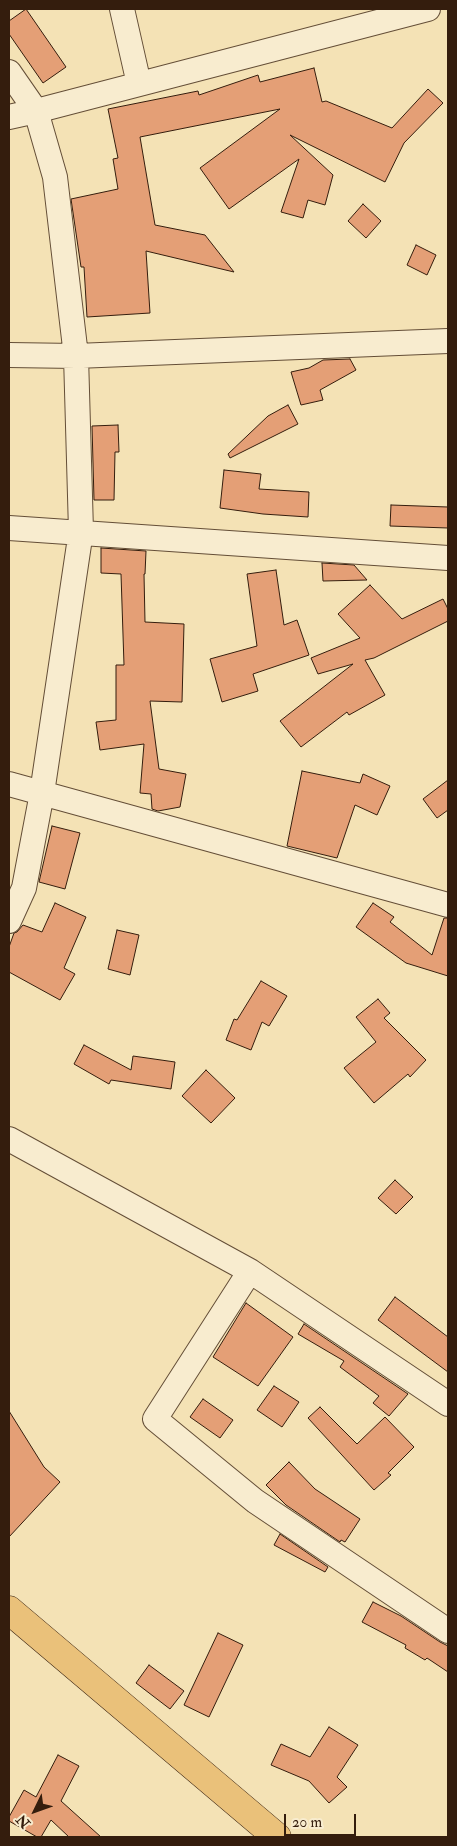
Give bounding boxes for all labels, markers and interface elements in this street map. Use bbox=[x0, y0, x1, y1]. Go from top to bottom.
north arrow bbox=[10, 1786, 60, 1836]
scale bar bbox=[287, 1804, 360, 1836]
text: N bbox=[13, 1811, 34, 1832]
text: 20 m bbox=[292, 1813, 322, 1832]

